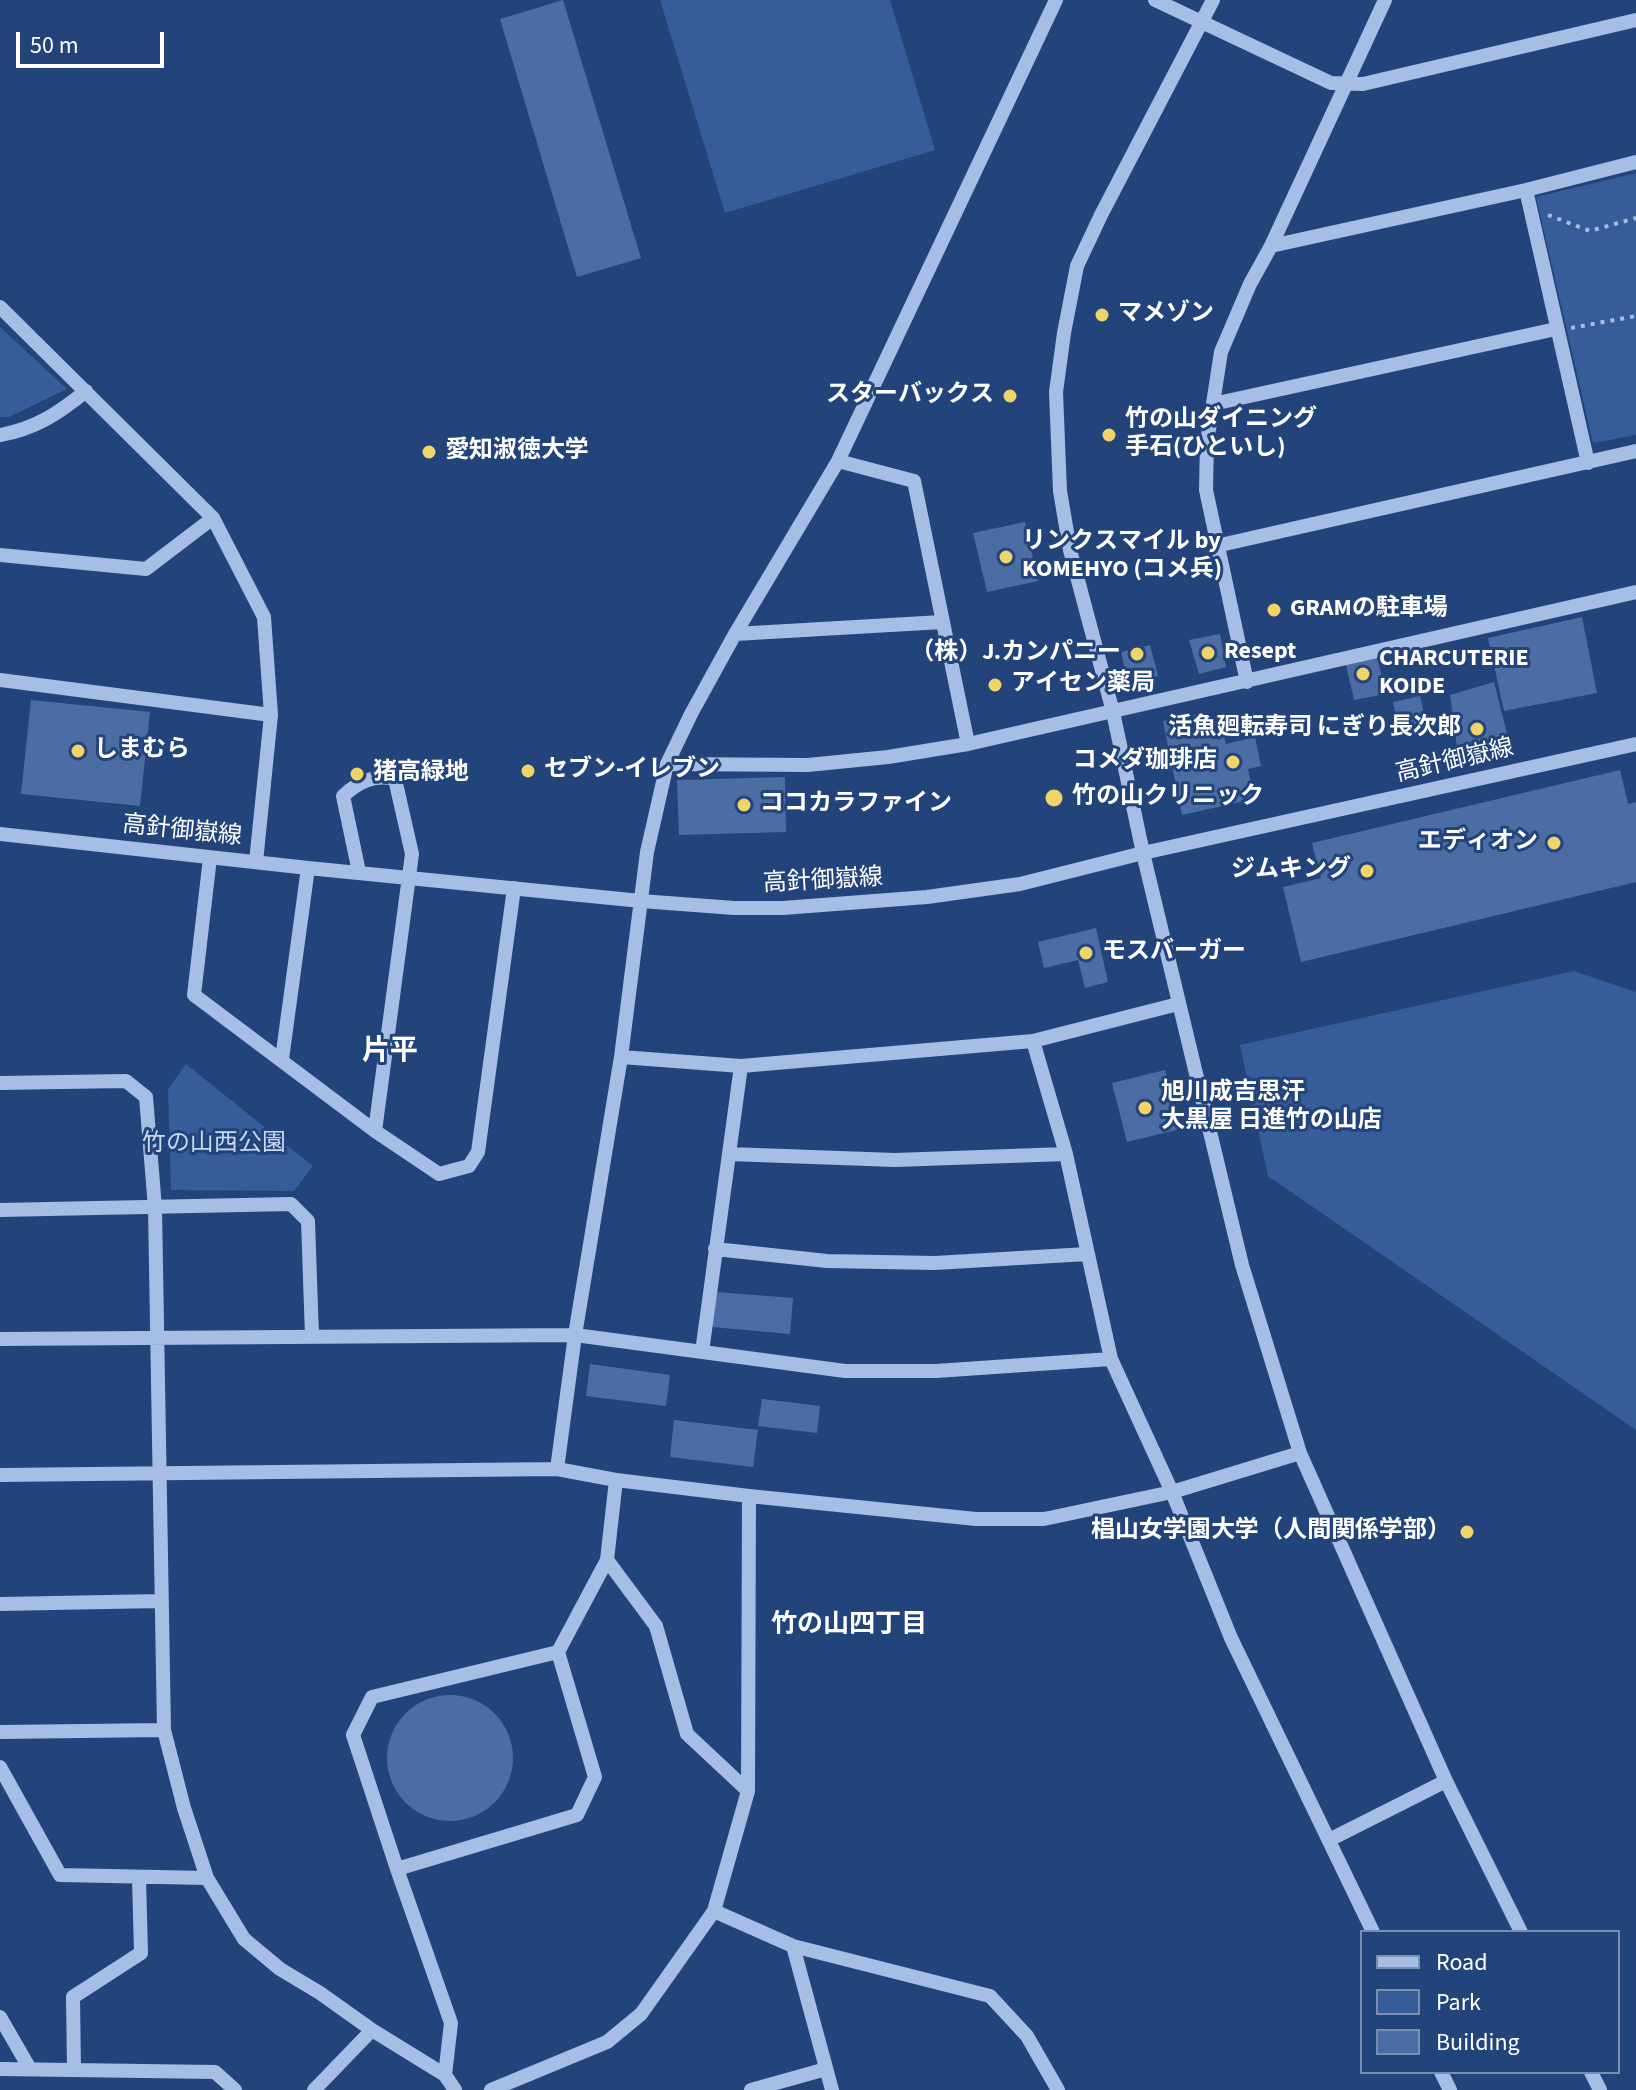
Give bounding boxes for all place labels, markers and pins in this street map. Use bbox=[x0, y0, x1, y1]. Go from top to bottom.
place label: マメゾン bbox=[1118, 301, 1214, 329]
marker: マメゾン bbox=[1093, 306, 1111, 324]
place label: スターバックス bbox=[826, 382, 994, 410]
marker: スターバックス bbox=[1001, 387, 1019, 405]
place label: 竹の山ダイニング 手石(ひといし) bbox=[1125, 407, 1317, 463]
marker: 竹の山ダイニング 手石(ひといし) bbox=[1100, 426, 1118, 444]
place label: 愛知淑徳大学 bbox=[445, 438, 589, 466]
marker: 愛知淑徳大学 bbox=[420, 443, 438, 461]
place label: リンクスマイル by KOMEHYO (コメ兵) bbox=[1022, 529, 1222, 585]
marker: リンクスマイル by KOMEHYO (コメ兵) bbox=[997, 548, 1015, 566]
place label: GRAMの駐車場 bbox=[1290, 596, 1448, 624]
marker: GRAMの駐車場 bbox=[1265, 601, 1283, 619]
place label: Resept bbox=[1224, 639, 1296, 667]
place label: （株）J.カンパニー bbox=[910, 640, 1121, 668]
marker: Resept bbox=[1199, 644, 1217, 662]
marker: （株）J.カンパニー bbox=[1128, 645, 1146, 663]
place label: CHARCUTERIE KOIDE bbox=[1379, 646, 1529, 702]
marker: CHARCUTERIE KOIDE bbox=[1354, 665, 1372, 683]
place label: アイセン薬局 bbox=[1011, 671, 1155, 699]
marker: アイセン薬局 bbox=[986, 676, 1004, 694]
place label: 活魚廻転寿司 にぎり長次郎 bbox=[1168, 715, 1461, 743]
marker: 活魚廻転寿司 にぎり長次郎 bbox=[1468, 720, 1486, 738]
place label: しまむら bbox=[94, 737, 190, 765]
marker: しまむら bbox=[69, 742, 87, 760]
place label: コメダ珈琲店 bbox=[1073, 748, 1217, 776]
marker: コメダ珈琲店 bbox=[1224, 753, 1242, 771]
place label: セブン-イレブン bbox=[544, 757, 720, 785]
place label: 猪高緑地 bbox=[373, 760, 469, 788]
marker: セブン-イレブン bbox=[519, 762, 537, 780]
marker: 猪高緑地 bbox=[348, 765, 366, 783]
place label: 竹の山クリニック bbox=[1072, 784, 1264, 812]
marker: 竹の山クリニック bbox=[1043, 787, 1065, 809]
place label: ココカラファイン bbox=[760, 791, 952, 819]
marker: ココカラファイン bbox=[735, 796, 753, 814]
place label: エディオン bbox=[1418, 829, 1538, 857]
marker: エディオン bbox=[1545, 834, 1563, 852]
place label: ジムキング bbox=[1231, 857, 1351, 885]
marker: ジムキング bbox=[1358, 862, 1376, 880]
place label: モスバーガー bbox=[1102, 939, 1246, 967]
marker: モスバーガー bbox=[1077, 944, 1095, 962]
place label: 旭川成吉思汗 大黒屋 日進竹の山店 bbox=[1161, 1080, 1382, 1136]
marker: 旭川成吉思汗 大黒屋 日進竹の山店 bbox=[1136, 1099, 1154, 1117]
place label: 椙山女学園大学（人間関係学部） bbox=[1091, 1518, 1451, 1546]
marker: 椙山女学園大学（人間関係学部） bbox=[1458, 1523, 1476, 1541]

